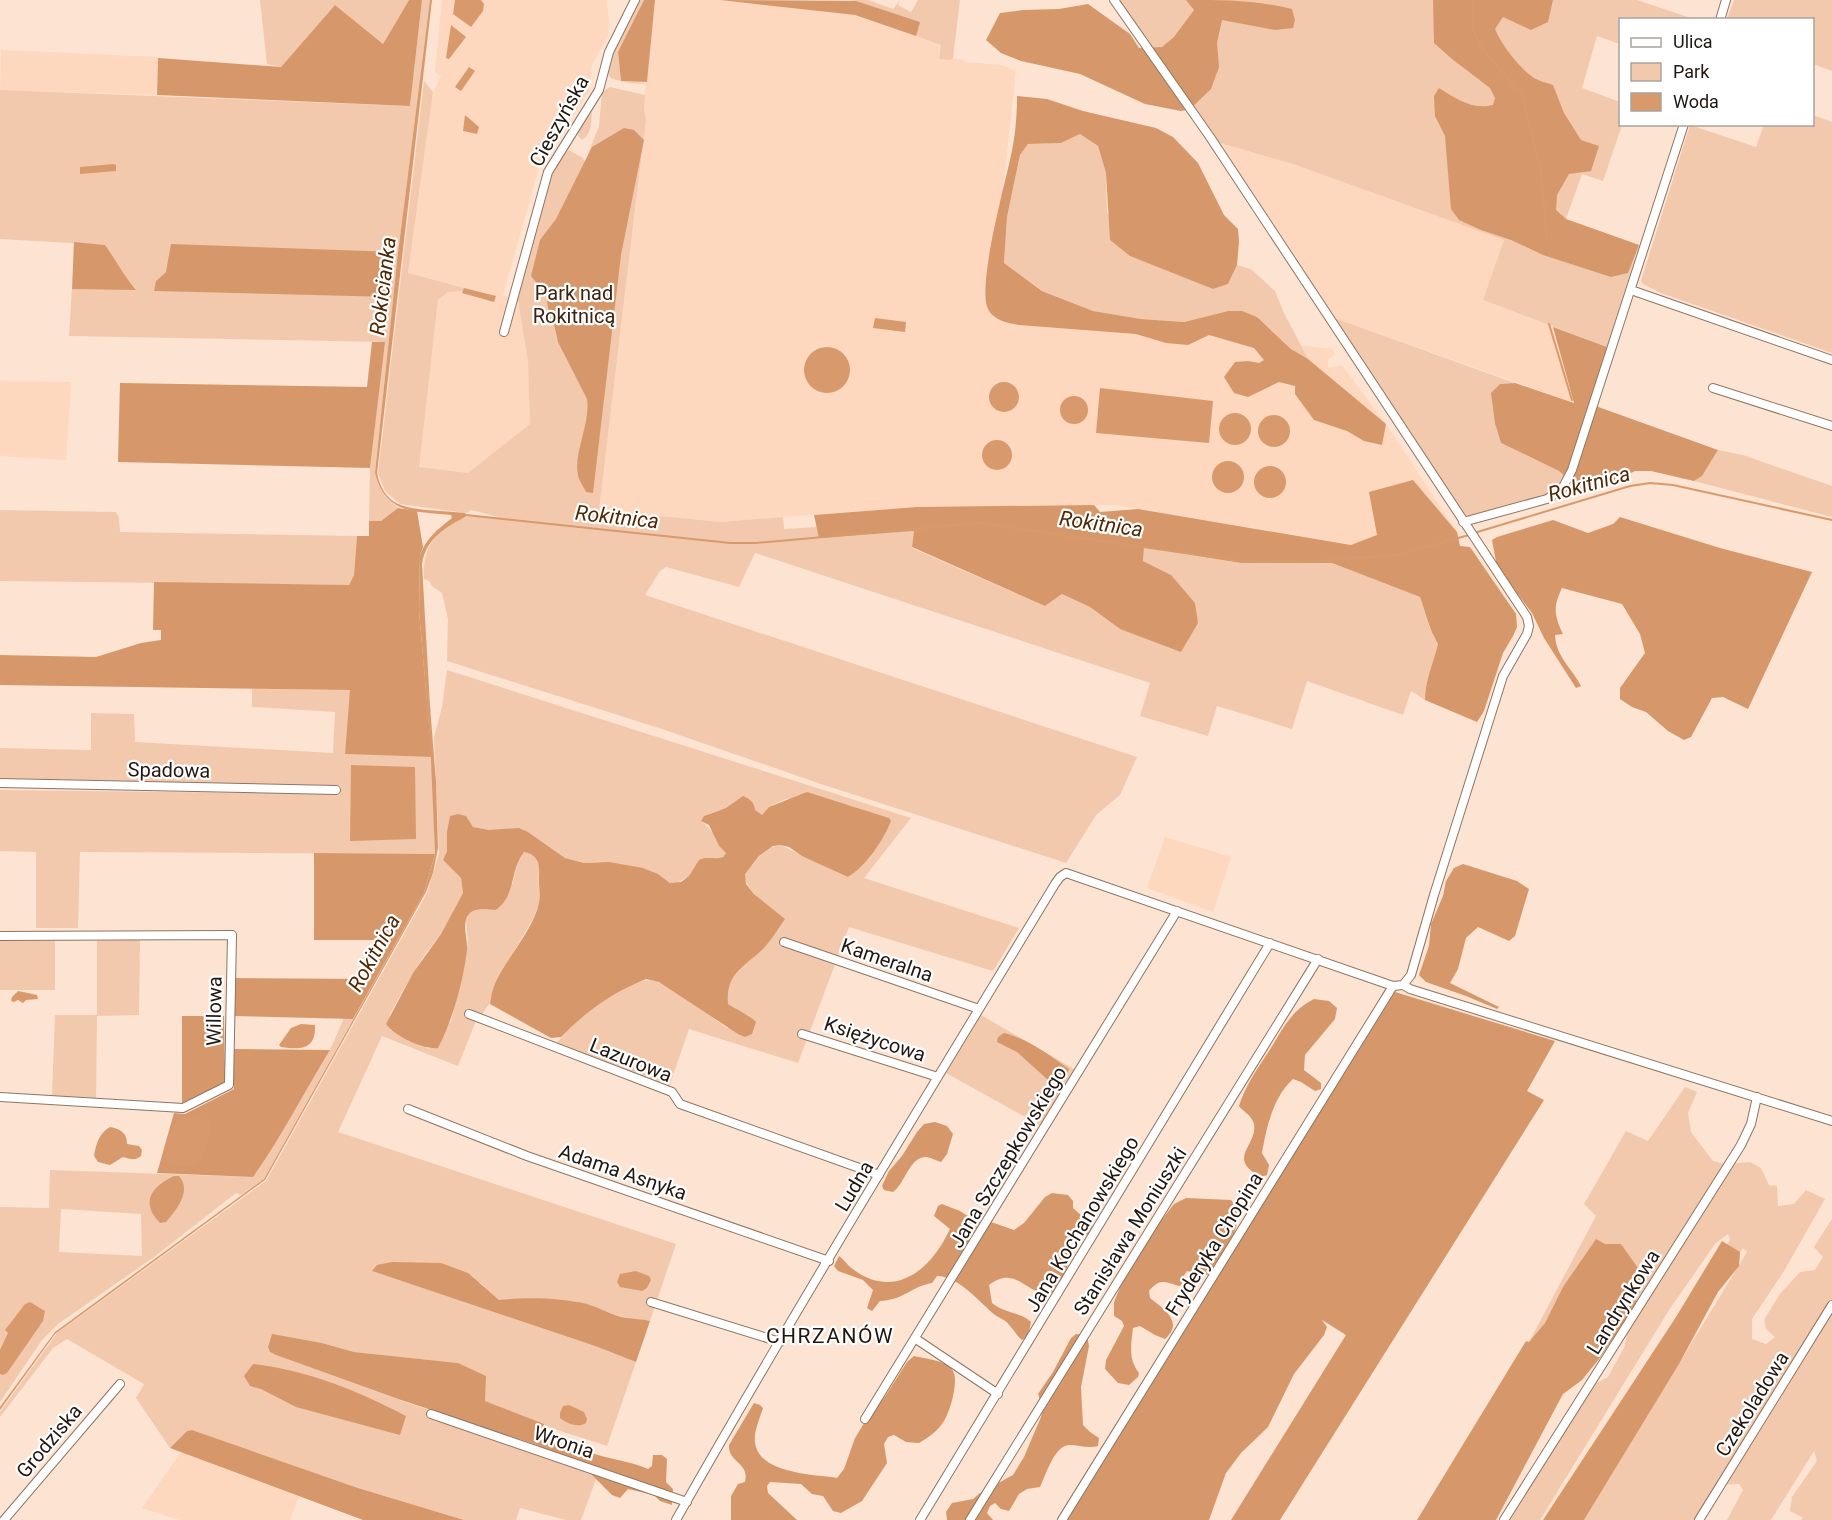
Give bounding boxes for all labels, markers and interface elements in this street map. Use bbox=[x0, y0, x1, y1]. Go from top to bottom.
legend bbox=[1619, 18, 1814, 126]
text: Ulica bbox=[1673, 31, 1713, 52]
text: Park bbox=[1673, 61, 1710, 82]
street label: Cieszyńska bbox=[524, 71, 594, 171]
text: Woda bbox=[1673, 91, 1719, 112]
water label: Rokicianka bbox=[365, 235, 401, 337]
park label: Park nad Rokitnicą bbox=[533, 281, 615, 328]
water label: Rokitnica bbox=[1545, 462, 1633, 506]
water label: Rokitnica bbox=[574, 501, 660, 533]
water label: Rokitnica bbox=[1058, 506, 1144, 542]
street label: Spadowa bbox=[128, 757, 210, 783]
water label: Rokitnica bbox=[343, 910, 405, 996]
street label: Kameralna bbox=[838, 933, 936, 987]
street label: Willowa bbox=[201, 976, 227, 1046]
street label: Księżycowa bbox=[821, 1011, 929, 1067]
street label: Lazurowa bbox=[586, 1033, 676, 1087]
street label: Jana Szczepkowskiego bbox=[944, 1062, 1072, 1252]
street label: Jana Kochanowskiego bbox=[1020, 1132, 1144, 1316]
street label: Adama Asnyka bbox=[556, 1139, 690, 1205]
street label: Stanisława Moniuszki bbox=[1068, 1142, 1192, 1320]
street label: Ludna bbox=[830, 1156, 878, 1216]
street label: Fryderyka Chopina bbox=[1160, 1168, 1268, 1320]
street label: Landrynkowa bbox=[1581, 1245, 1665, 1359]
district label: CHRZANÓW bbox=[766, 1324, 894, 1348]
street label: Czekoladowa bbox=[1710, 1347, 1794, 1461]
street label: Grodziska bbox=[11, 1399, 87, 1483]
street label: Wronia bbox=[531, 1421, 597, 1463]

